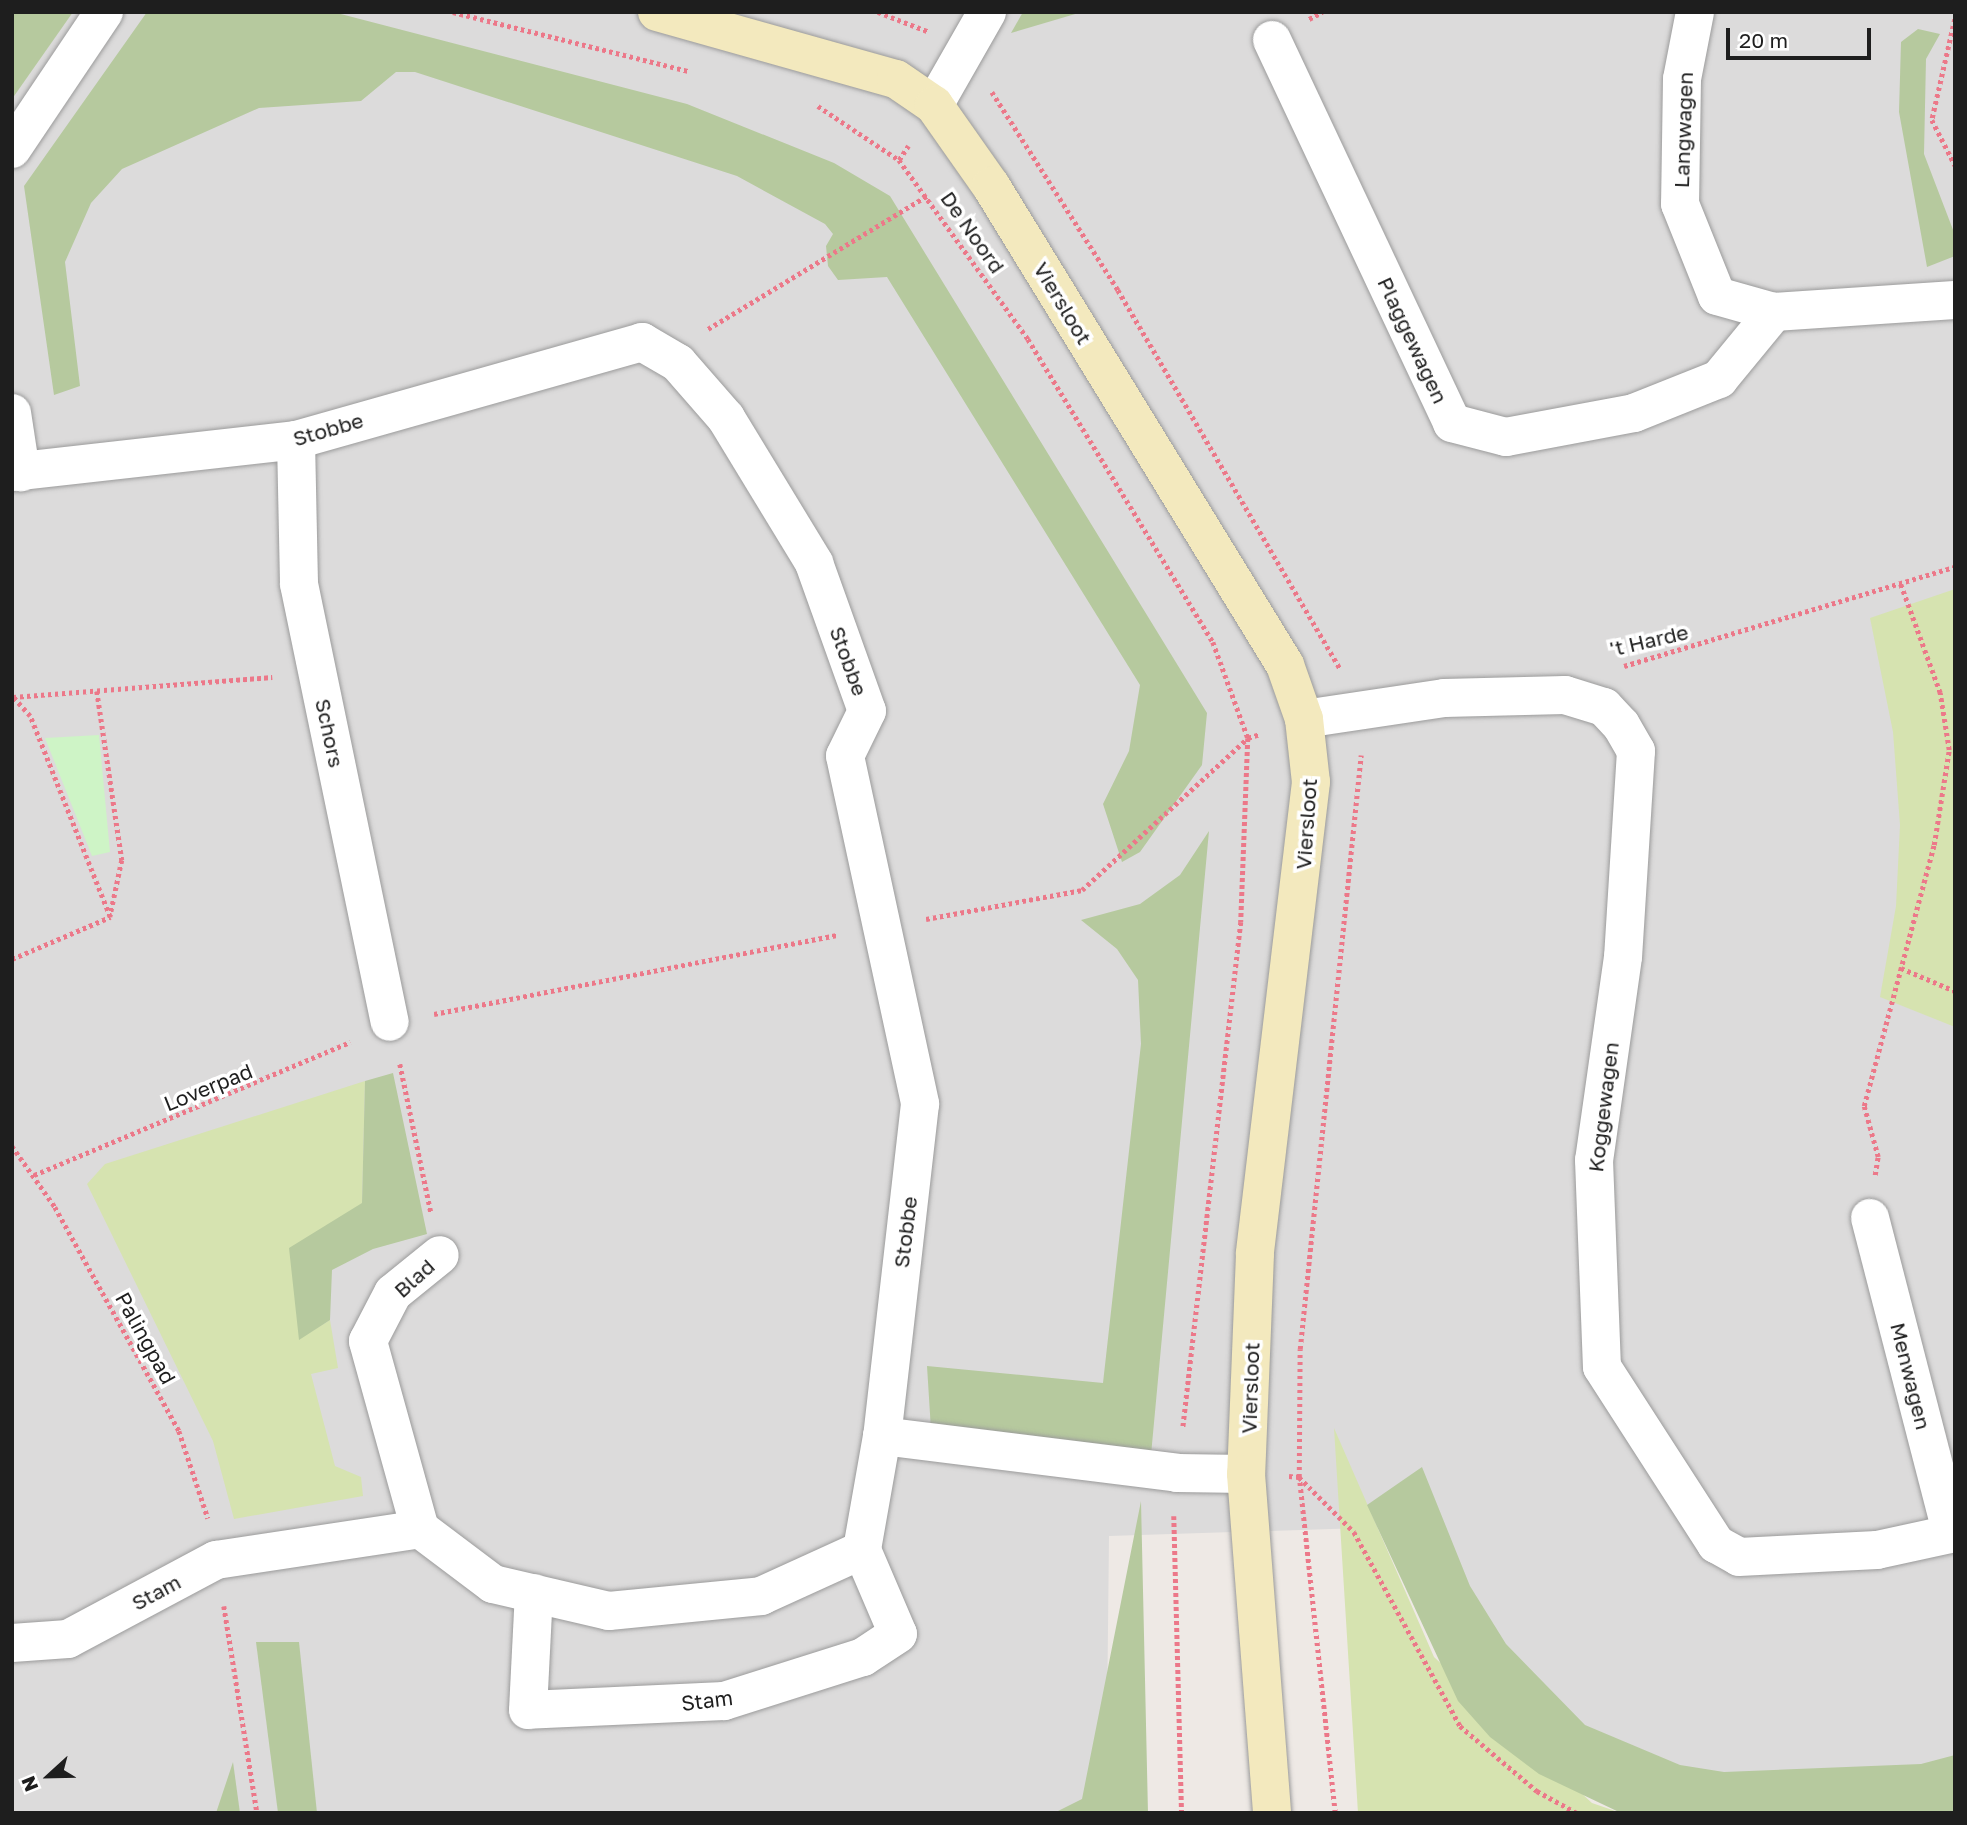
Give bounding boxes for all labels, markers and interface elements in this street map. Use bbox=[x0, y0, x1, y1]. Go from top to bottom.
scale bar bbox=[1729, 14, 1874, 58]
text: 20 m bbox=[1739, 27, 1788, 53]
street label: Langwagen bbox=[1668, 71, 1698, 189]
street label: De Noord bbox=[936, 186, 1010, 278]
street label: Viersloot bbox=[1029, 257, 1097, 349]
street label: Plaggewagen bbox=[1373, 273, 1453, 407]
street label: Stobbe bbox=[290, 407, 366, 451]
street label: 't Harde bbox=[1607, 619, 1691, 661]
street label: Stobbe bbox=[825, 623, 873, 699]
street label: Schors bbox=[310, 696, 350, 770]
street label: Viersloot bbox=[1290, 778, 1322, 870]
street label: Koggewagen bbox=[1583, 1040, 1623, 1174]
street label: Loverpad bbox=[160, 1058, 256, 1116]
street label: Stobbe bbox=[888, 1195, 922, 1269]
street label: Blad bbox=[389, 1253, 439, 1303]
street label: Palingpad bbox=[110, 1288, 182, 1388]
street label: Menwagen bbox=[1886, 1320, 1936, 1432]
street label: Viersloot bbox=[1236, 1342, 1264, 1434]
street label: Stam bbox=[127, 1569, 185, 1615]
street label: Stam bbox=[680, 1684, 734, 1716]
north arrow bbox=[14, 1741, 84, 1811]
text: N bbox=[16, 1773, 42, 1795]

